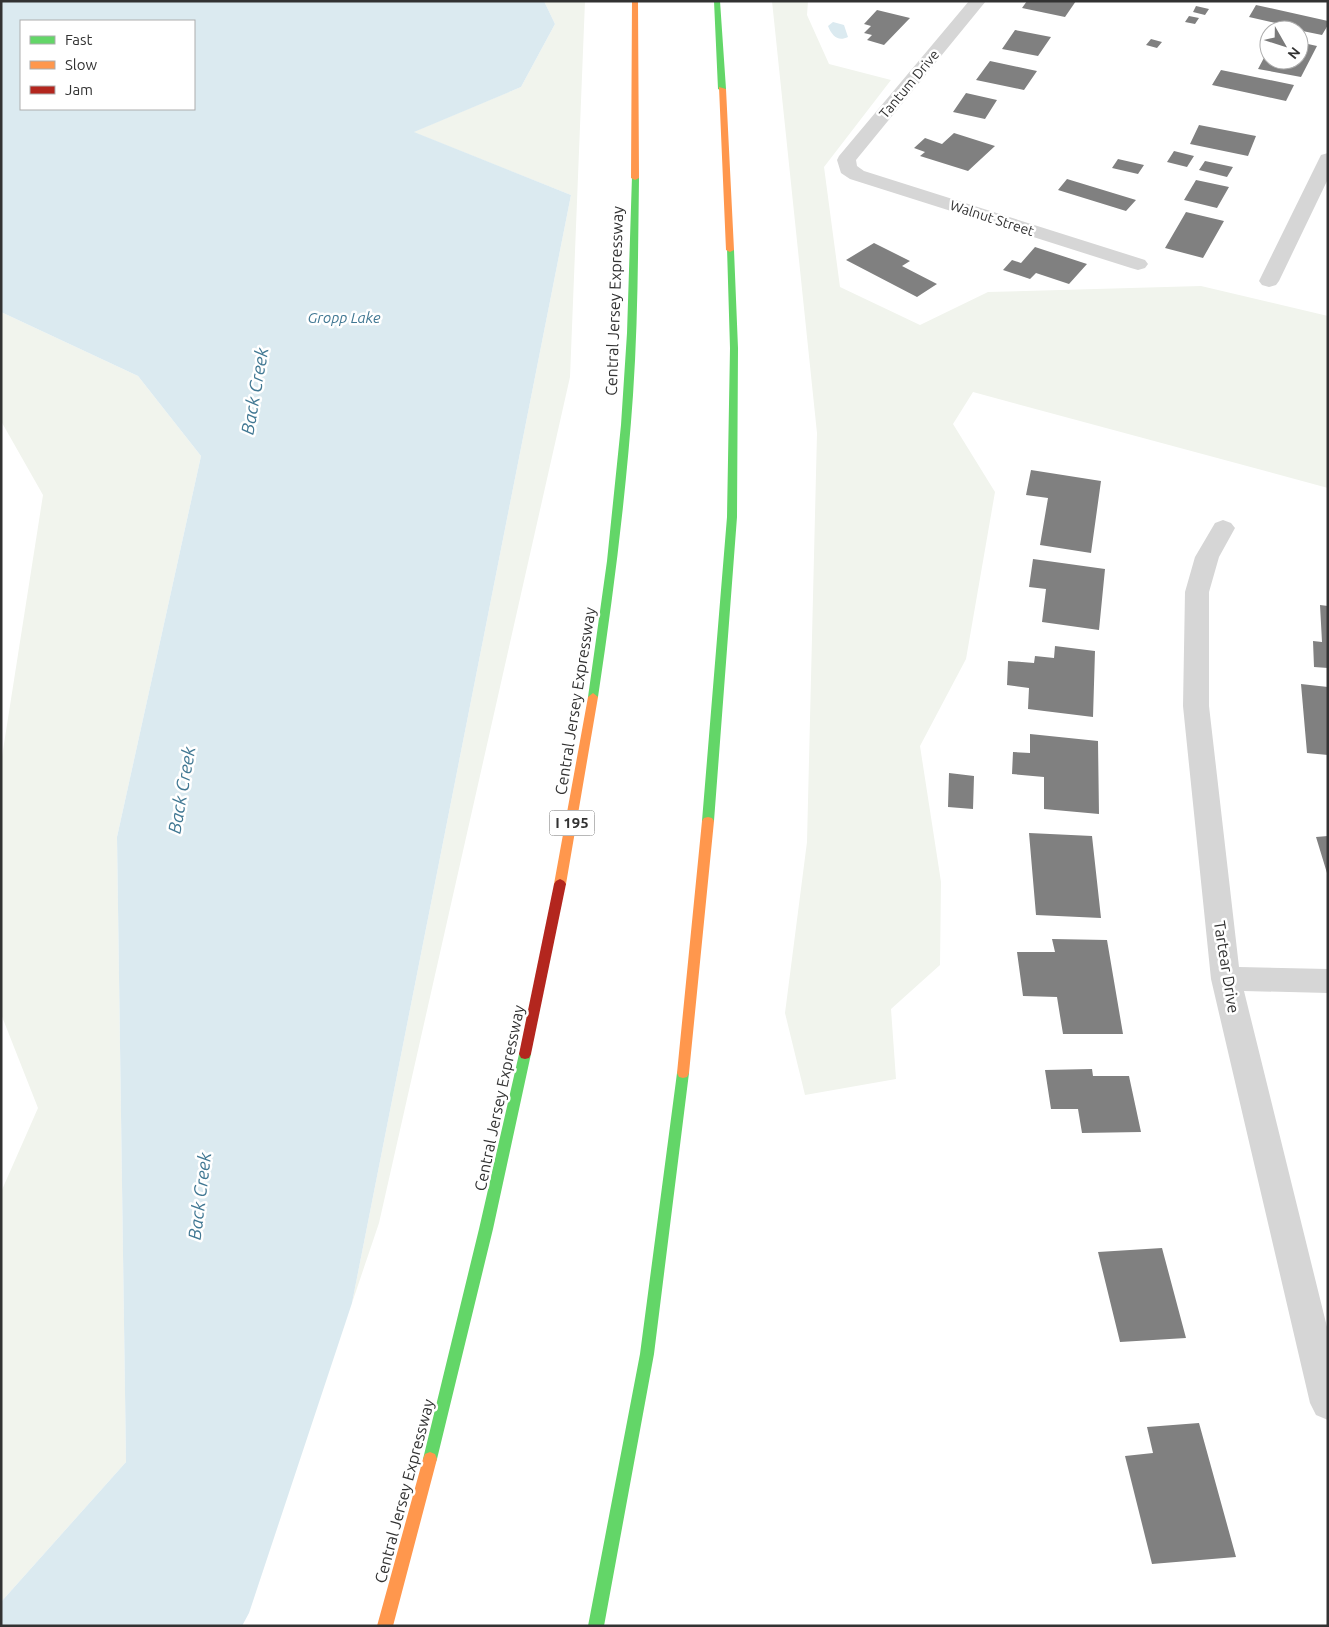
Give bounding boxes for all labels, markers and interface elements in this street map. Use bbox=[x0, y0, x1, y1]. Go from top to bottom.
legend bbox=[20, 20, 195, 110]
north arrow bbox=[1259, 20, 1309, 70]
text: Fast bbox=[65, 31, 93, 48]
text: N bbox=[1285, 44, 1304, 62]
street label: Tantum Drive bbox=[876, 47, 942, 121]
text: Slow bbox=[65, 56, 98, 73]
text: Jam bbox=[65, 81, 93, 98]
street label: Walnut Street bbox=[948, 197, 1036, 239]
street label: Central Jersey Expressway bbox=[602, 206, 626, 396]
water label: Gropp Lake bbox=[308, 309, 381, 326]
water label: Back Creek bbox=[237, 345, 272, 436]
street label: Central Jersey Expressway bbox=[551, 606, 599, 796]
water label: Back Creek bbox=[164, 744, 199, 835]
road number: I 195 bbox=[550, 810, 594, 836]
street label: Tartear Drive bbox=[1211, 919, 1243, 1015]
street label: Central Jersey Expressway bbox=[470, 1003, 528, 1193]
water label: Back Creek bbox=[184, 1150, 214, 1241]
street label: Central Jersey Expressway bbox=[371, 1397, 437, 1585]

